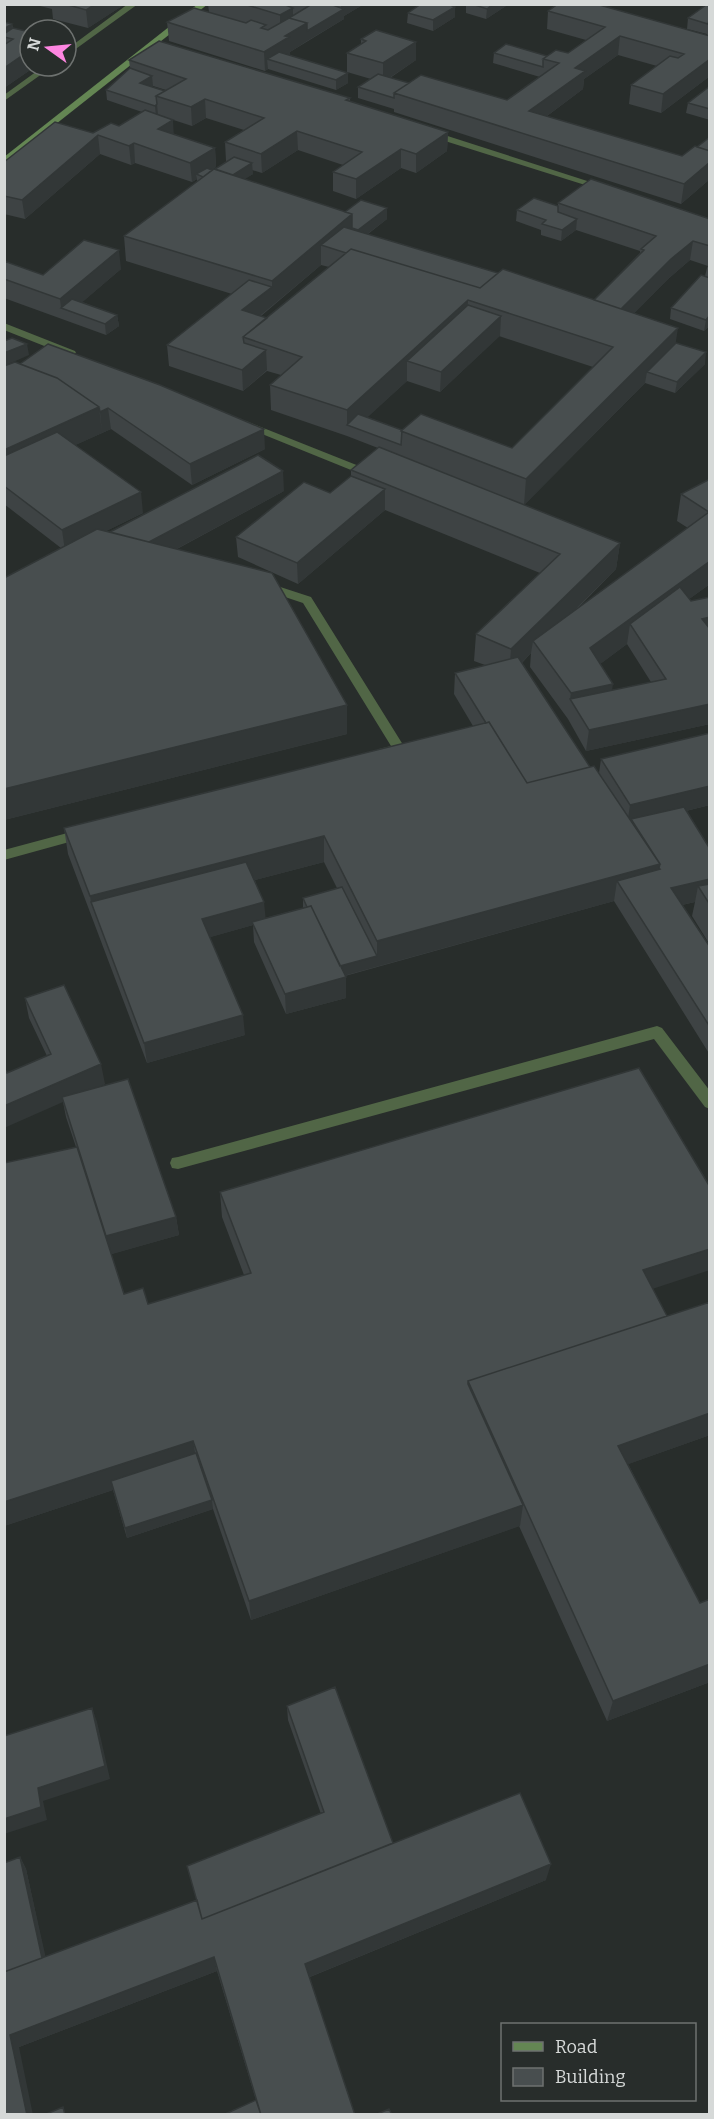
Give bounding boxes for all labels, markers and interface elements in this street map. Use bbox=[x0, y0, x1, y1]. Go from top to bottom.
north arrow bbox=[18, 18, 78, 78]
text: N bbox=[23, 36, 45, 53]
legend bbox=[501, 2023, 696, 2101]
text: Road bbox=[555, 2036, 598, 2058]
text: Building bbox=[555, 2066, 626, 2088]

